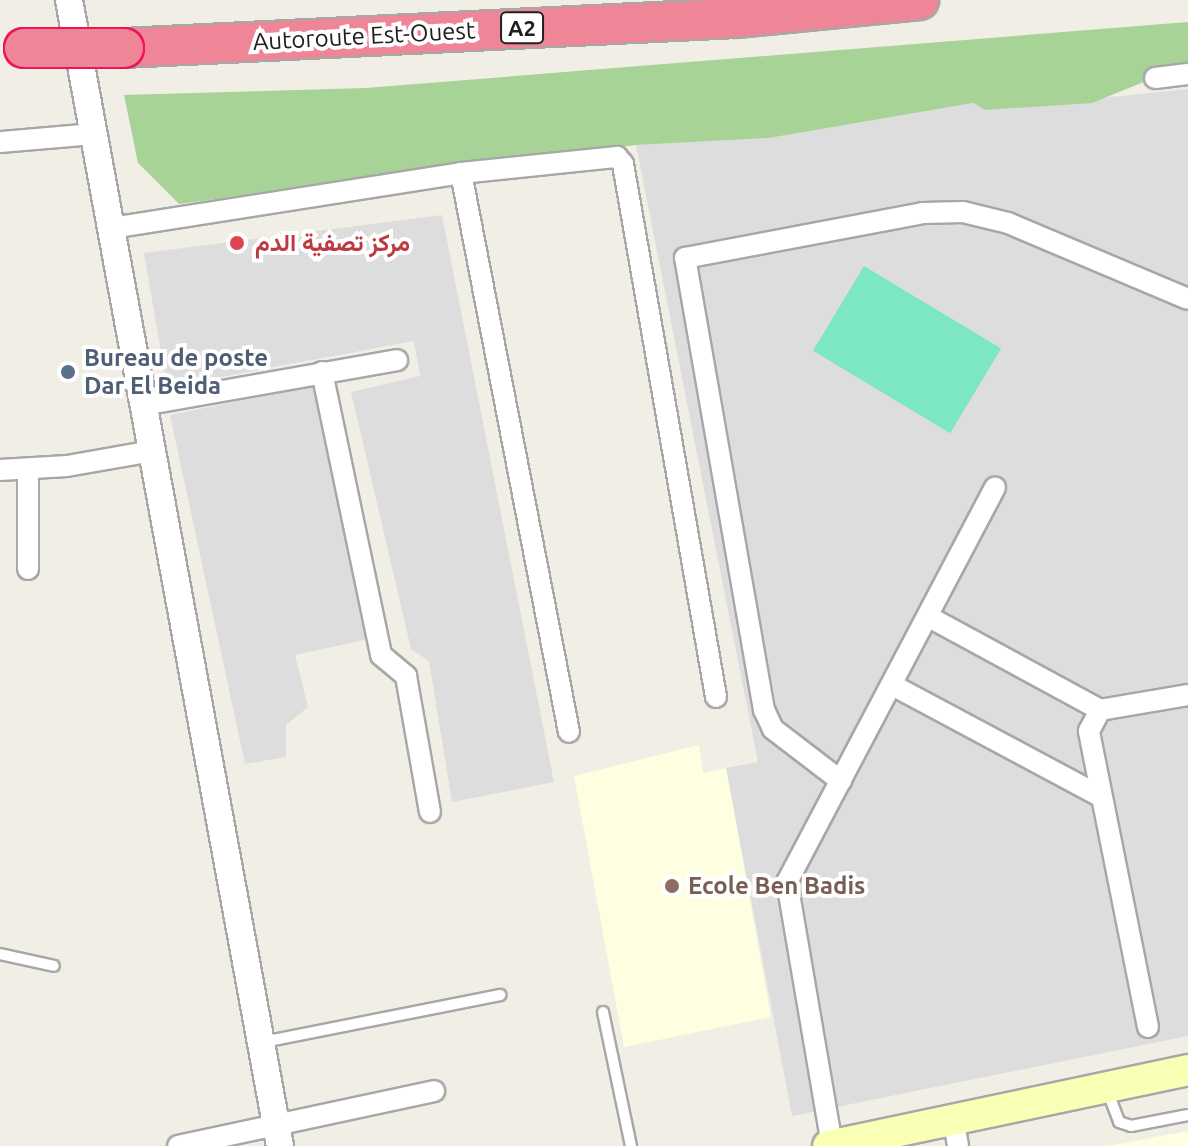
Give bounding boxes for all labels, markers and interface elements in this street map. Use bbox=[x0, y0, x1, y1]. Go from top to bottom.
road number: A2 bbox=[500, 10, 544, 46]
street label: Autoroute Est-Ouest bbox=[252, 16, 476, 56]
place label: مركز تصفية الدم bbox=[255, 229, 410, 257]
marker: مركز تصفية الدم bbox=[226, 232, 248, 254]
place label: Bureau de poste Dar El Beida bbox=[84, 344, 268, 400]
marker: Bureau de poste Dar El Beida bbox=[59, 363, 77, 381]
place label: Ecole Ben Badis bbox=[688, 872, 865, 900]
marker: Ecole Ben Badis bbox=[663, 877, 681, 895]

